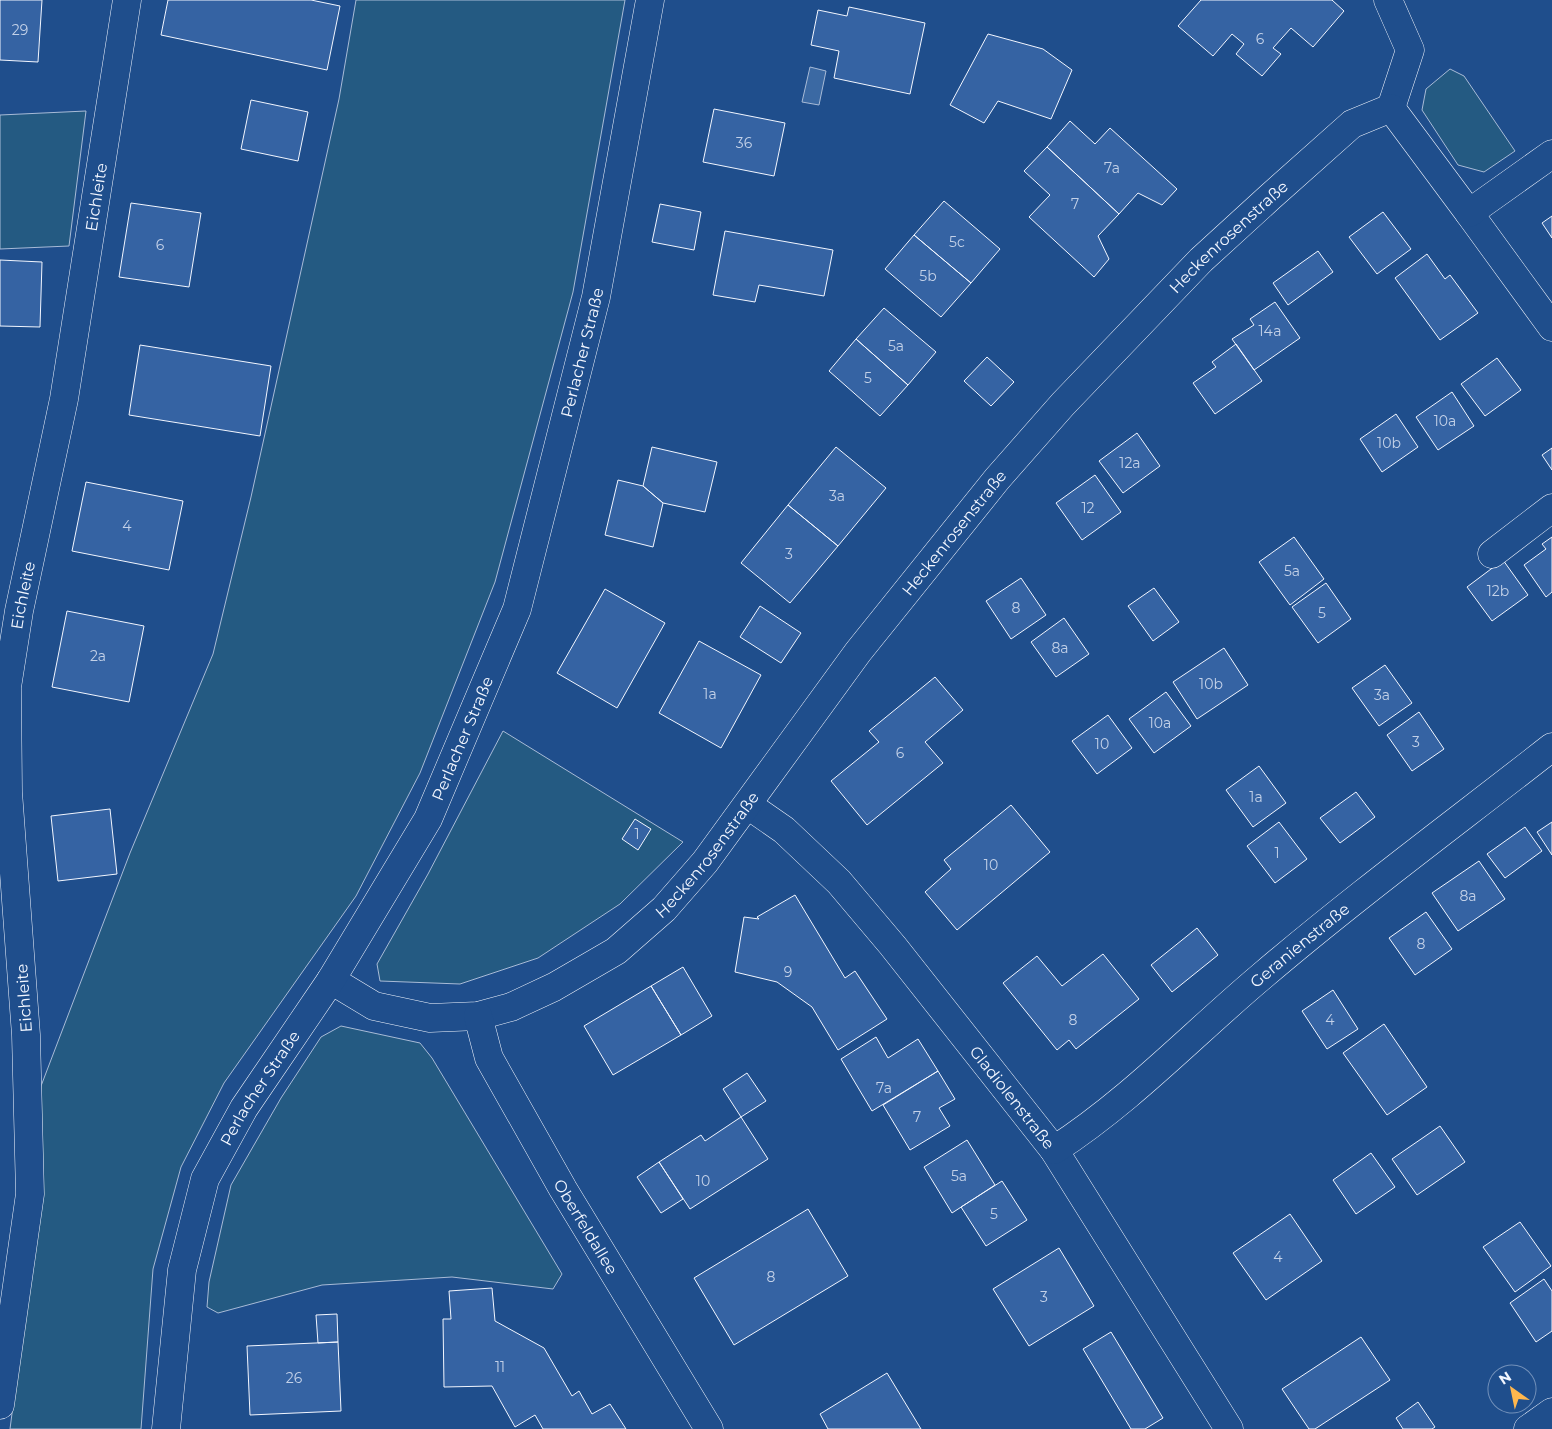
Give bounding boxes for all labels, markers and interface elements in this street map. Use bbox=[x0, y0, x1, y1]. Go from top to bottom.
house number: 29 bbox=[12, 21, 28, 39]
house number: 6 bbox=[1256, 30, 1265, 48]
house number: 36 bbox=[736, 134, 753, 152]
house number: 7a bbox=[1104, 159, 1120, 177]
street label: Eichleite bbox=[81, 162, 111, 232]
street label: Heckenrosenstraße bbox=[1165, 176, 1291, 297]
house number: 7 bbox=[1071, 195, 1079, 213]
house number: 5c bbox=[949, 233, 965, 251]
house number: 6 bbox=[156, 236, 165, 254]
house number: 5b bbox=[919, 267, 937, 285]
street label: Perlacher Straße bbox=[556, 286, 607, 419]
house number: 14a bbox=[1259, 322, 1281, 340]
house number: 5a bbox=[888, 337, 904, 355]
house number: 5 bbox=[864, 369, 872, 387]
house number: 10a bbox=[1434, 412, 1456, 430]
house number: 10b bbox=[1377, 434, 1401, 452]
house number: 12a bbox=[1119, 454, 1141, 472]
street label: Heckenrosenstraße bbox=[898, 466, 1010, 599]
house number: 3a bbox=[829, 487, 845, 505]
house number: 12 bbox=[1081, 499, 1095, 517]
house number: 4 bbox=[122, 517, 132, 535]
house number: 3 bbox=[785, 545, 793, 563]
street label: Eichleite bbox=[7, 560, 39, 630]
house number: 5a bbox=[1284, 562, 1300, 580]
house number: 12b bbox=[1487, 582, 1509, 600]
house number: 8 bbox=[1012, 599, 1021, 617]
house number: 5 bbox=[1318, 604, 1326, 622]
house number: 8a bbox=[1051, 639, 1069, 657]
house number: 2a bbox=[90, 647, 106, 665]
street label: Perlacher Straße bbox=[427, 673, 497, 803]
house number: 10b bbox=[1199, 675, 1223, 693]
house number: 1a bbox=[703, 685, 717, 703]
house number: 3a bbox=[1374, 686, 1390, 704]
house number: 10a bbox=[1149, 714, 1171, 732]
house number: 3 bbox=[1412, 733, 1420, 751]
house number: 10 bbox=[1095, 735, 1109, 753]
house number: 6 bbox=[896, 744, 905, 762]
street label: Heckenrosenstraße bbox=[651, 788, 763, 922]
house number: 1a bbox=[1249, 788, 1263, 806]
house number: 1 bbox=[634, 825, 640, 843]
house number: 1 bbox=[1274, 844, 1280, 862]
house number: 10 bbox=[984, 856, 998, 874]
house number: 8a bbox=[1459, 887, 1477, 905]
street label: Geranienstraße bbox=[1246, 899, 1353, 992]
house number: 8 bbox=[1417, 935, 1426, 953]
street label: Eichleite bbox=[12, 963, 36, 1033]
house number: 9 bbox=[784, 963, 792, 981]
house number: 8 bbox=[1069, 1011, 1078, 1029]
house number: 4 bbox=[1325, 1011, 1335, 1029]
street label: Perlacher Straße bbox=[216, 1027, 303, 1149]
street label: Gladiolenstraße bbox=[966, 1042, 1059, 1153]
house number: 7a bbox=[876, 1079, 892, 1097]
house number: 7 bbox=[913, 1108, 921, 1126]
house number: 5a bbox=[951, 1167, 967, 1185]
house number: 10 bbox=[696, 1172, 710, 1190]
street label: Oberfeldallee bbox=[550, 1176, 622, 1278]
house number: 5 bbox=[990, 1205, 998, 1223]
house number: 4 bbox=[1273, 1248, 1283, 1266]
house number: 8 bbox=[767, 1268, 776, 1286]
house number: 3 bbox=[1040, 1288, 1048, 1306]
house number: 11 bbox=[495, 1358, 505, 1376]
north arrow bbox=[1487, 1364, 1537, 1414]
text: N bbox=[1495, 1367, 1515, 1389]
house number: 26 bbox=[286, 1369, 303, 1387]

